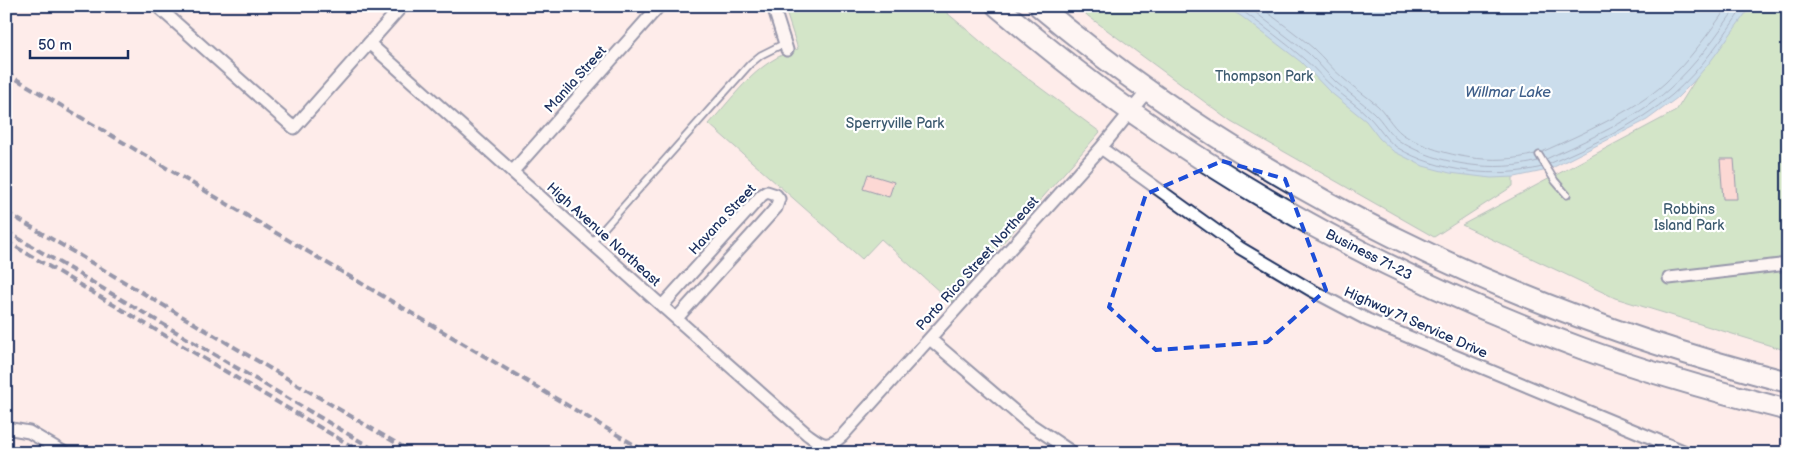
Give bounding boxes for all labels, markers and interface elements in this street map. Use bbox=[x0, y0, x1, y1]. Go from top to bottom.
scale bar bbox=[30, 28, 128, 60]
text: 50 m bbox=[38, 36, 72, 55]
street label: Manila Street bbox=[541, 42, 610, 116]
park label: Thompson Park bbox=[1215, 68, 1313, 85]
water label: Willmar Lake bbox=[1465, 83, 1551, 102]
park label: Sperryville Park bbox=[846, 115, 944, 132]
street label: High Avenue Northeast bbox=[543, 179, 665, 290]
street label: Havana Street bbox=[685, 180, 760, 258]
street label: Porto Rico Street Northeast bbox=[913, 192, 1043, 334]
park label: Robbins Island Park bbox=[1654, 201, 1724, 234]
street label: Business 71-23 bbox=[1323, 225, 1415, 284]
street label: Highway 71 Service Drive bbox=[1341, 283, 1490, 362]

